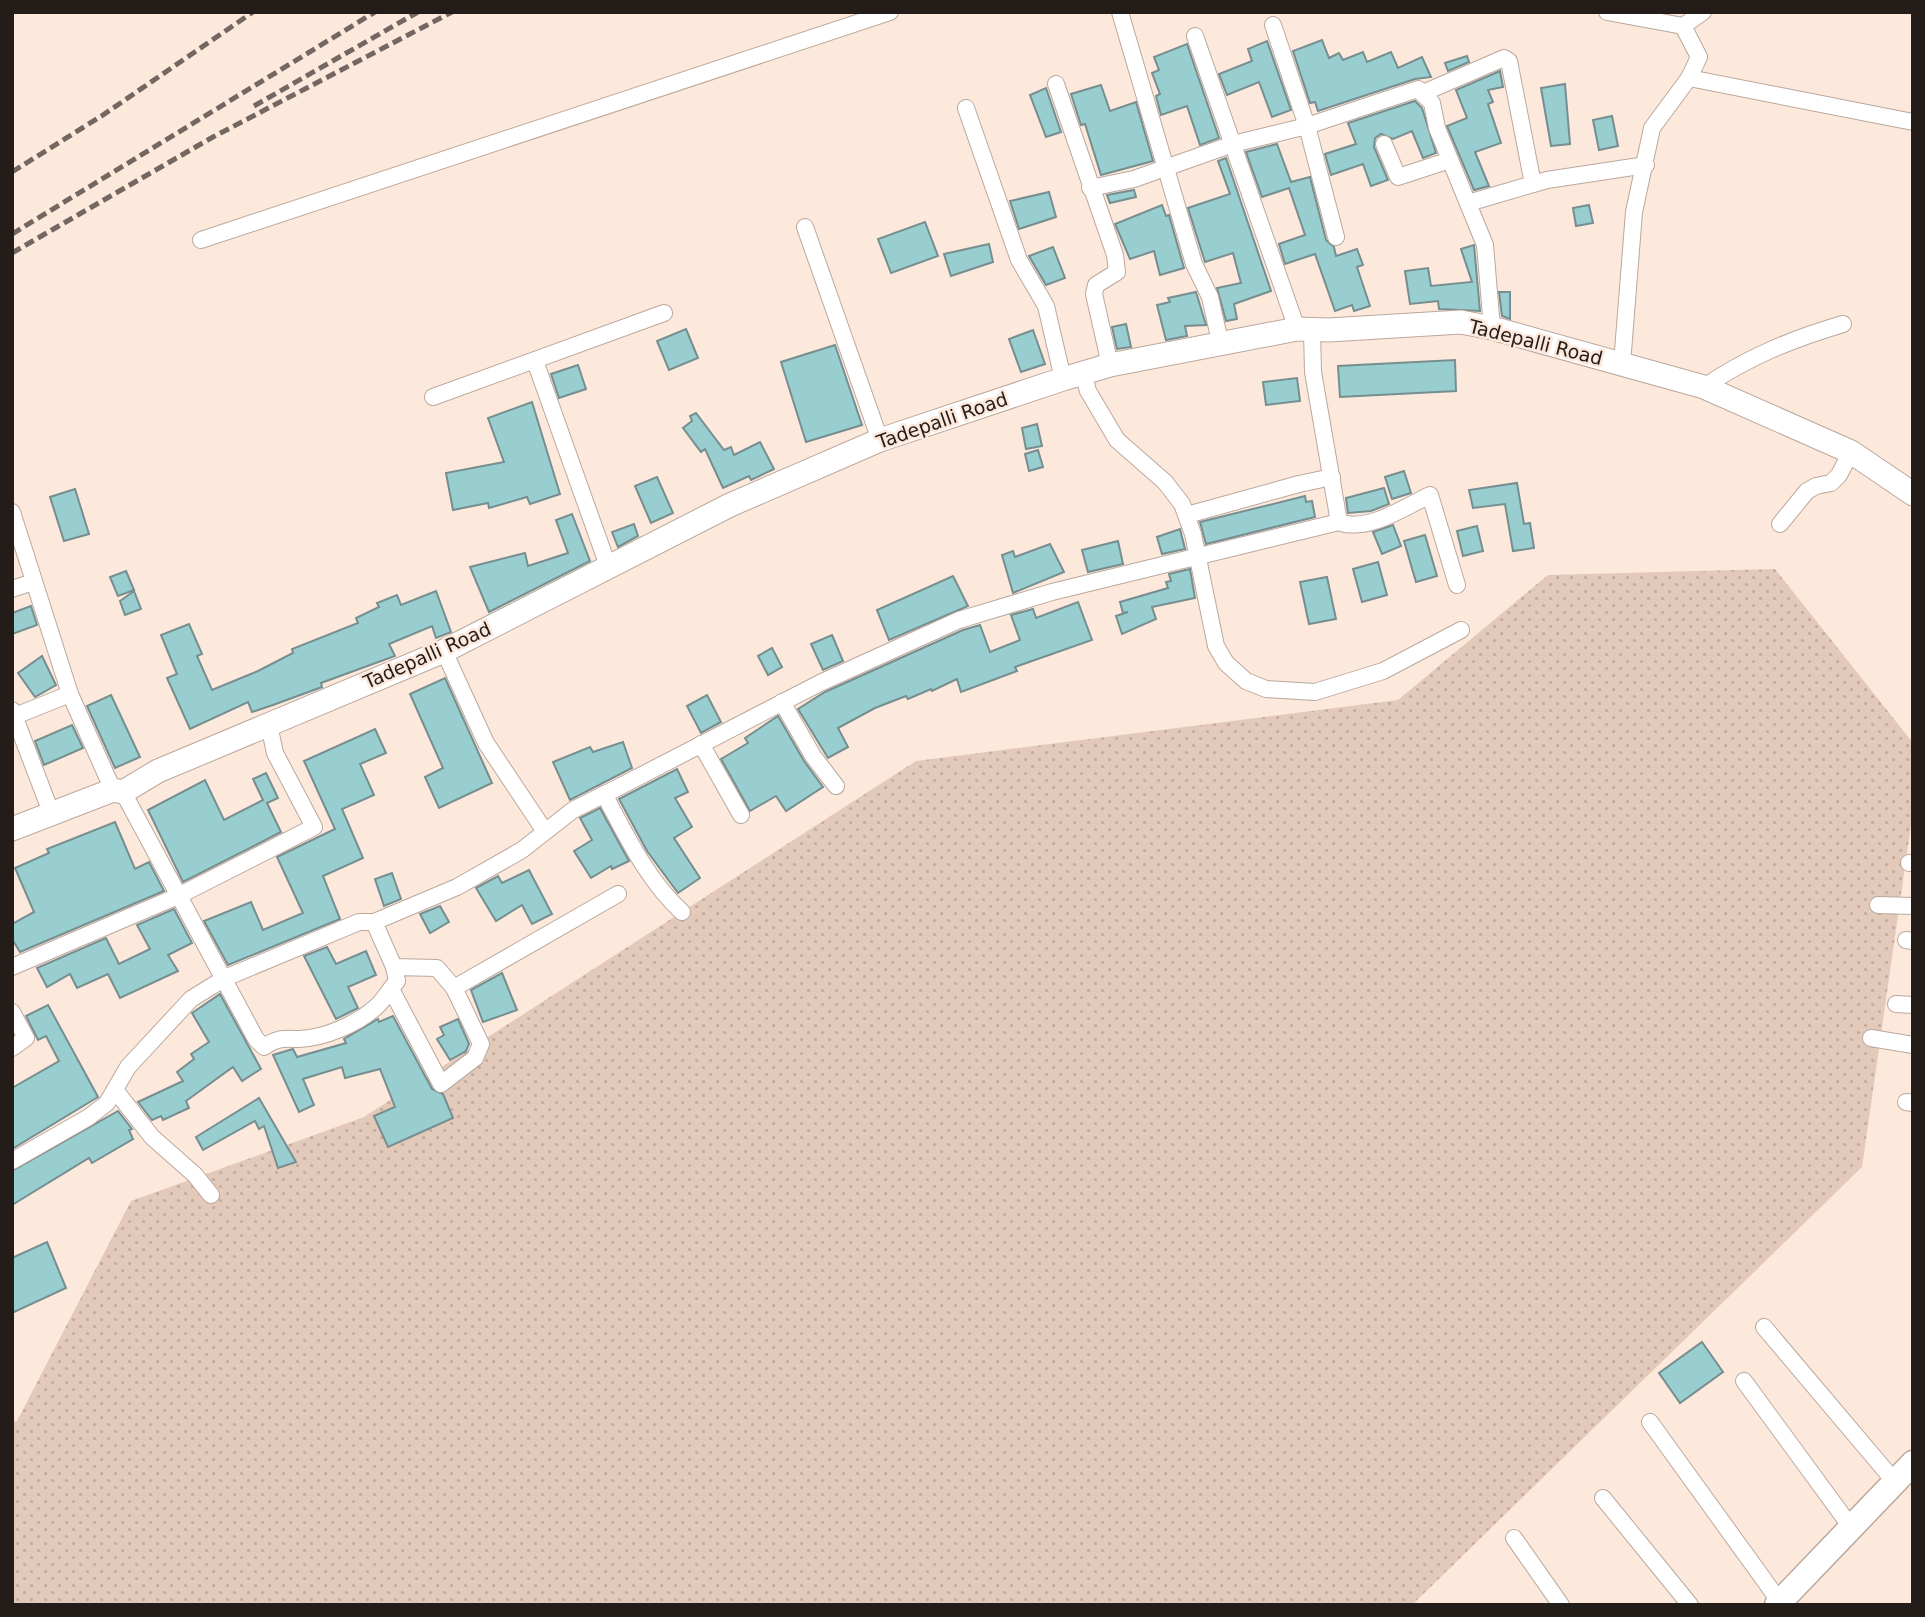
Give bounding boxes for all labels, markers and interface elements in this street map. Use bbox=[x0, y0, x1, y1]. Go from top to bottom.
street label: Tadepalli Road bbox=[1466, 314, 1605, 369]
street label: Tadepalli Road bbox=[873, 387, 1010, 453]
street label: Tadepalli Road bbox=[359, 617, 494, 693]

